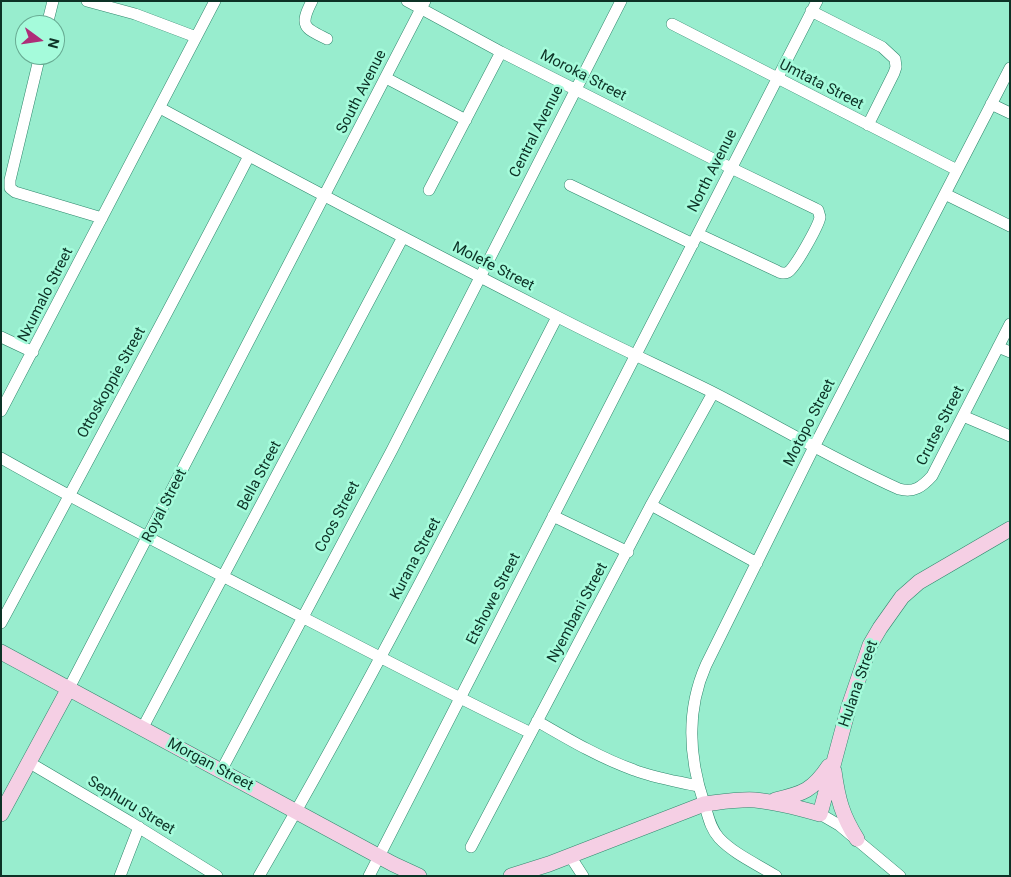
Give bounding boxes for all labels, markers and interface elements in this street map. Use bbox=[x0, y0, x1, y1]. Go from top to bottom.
north arrow bbox=[15, 15, 65, 65]
text: N bbox=[45, 37, 63, 50]
street label: South Avenue bbox=[333, 47, 391, 137]
street label: Moroka Street bbox=[537, 47, 629, 105]
street label: Umtata Street bbox=[776, 56, 866, 114]
street label: Central Avenue bbox=[506, 83, 568, 181]
street label: North Avenue bbox=[684, 127, 742, 215]
street label: Molefe Street bbox=[449, 239, 537, 295]
street label: Nxumalo Street bbox=[15, 245, 77, 345]
street label: Ottoskoppie Street bbox=[74, 324, 150, 442]
street label: Motopo Street bbox=[780, 376, 840, 470]
street label: Crutse Street bbox=[913, 383, 969, 469]
street label: Bella Street bbox=[234, 438, 286, 514]
street label: Royal Street bbox=[139, 466, 191, 546]
street label: Coos Street bbox=[312, 478, 364, 556]
street label: Kurana Street bbox=[387, 515, 445, 603]
street label: Etshowe Street bbox=[463, 550, 525, 648]
street label: Nyembani Street bbox=[544, 560, 612, 666]
street label: Hulana Street bbox=[836, 638, 882, 730]
street label: Morgan Street bbox=[164, 735, 256, 795]
street label: Sephuru Street bbox=[84, 773, 178, 839]

